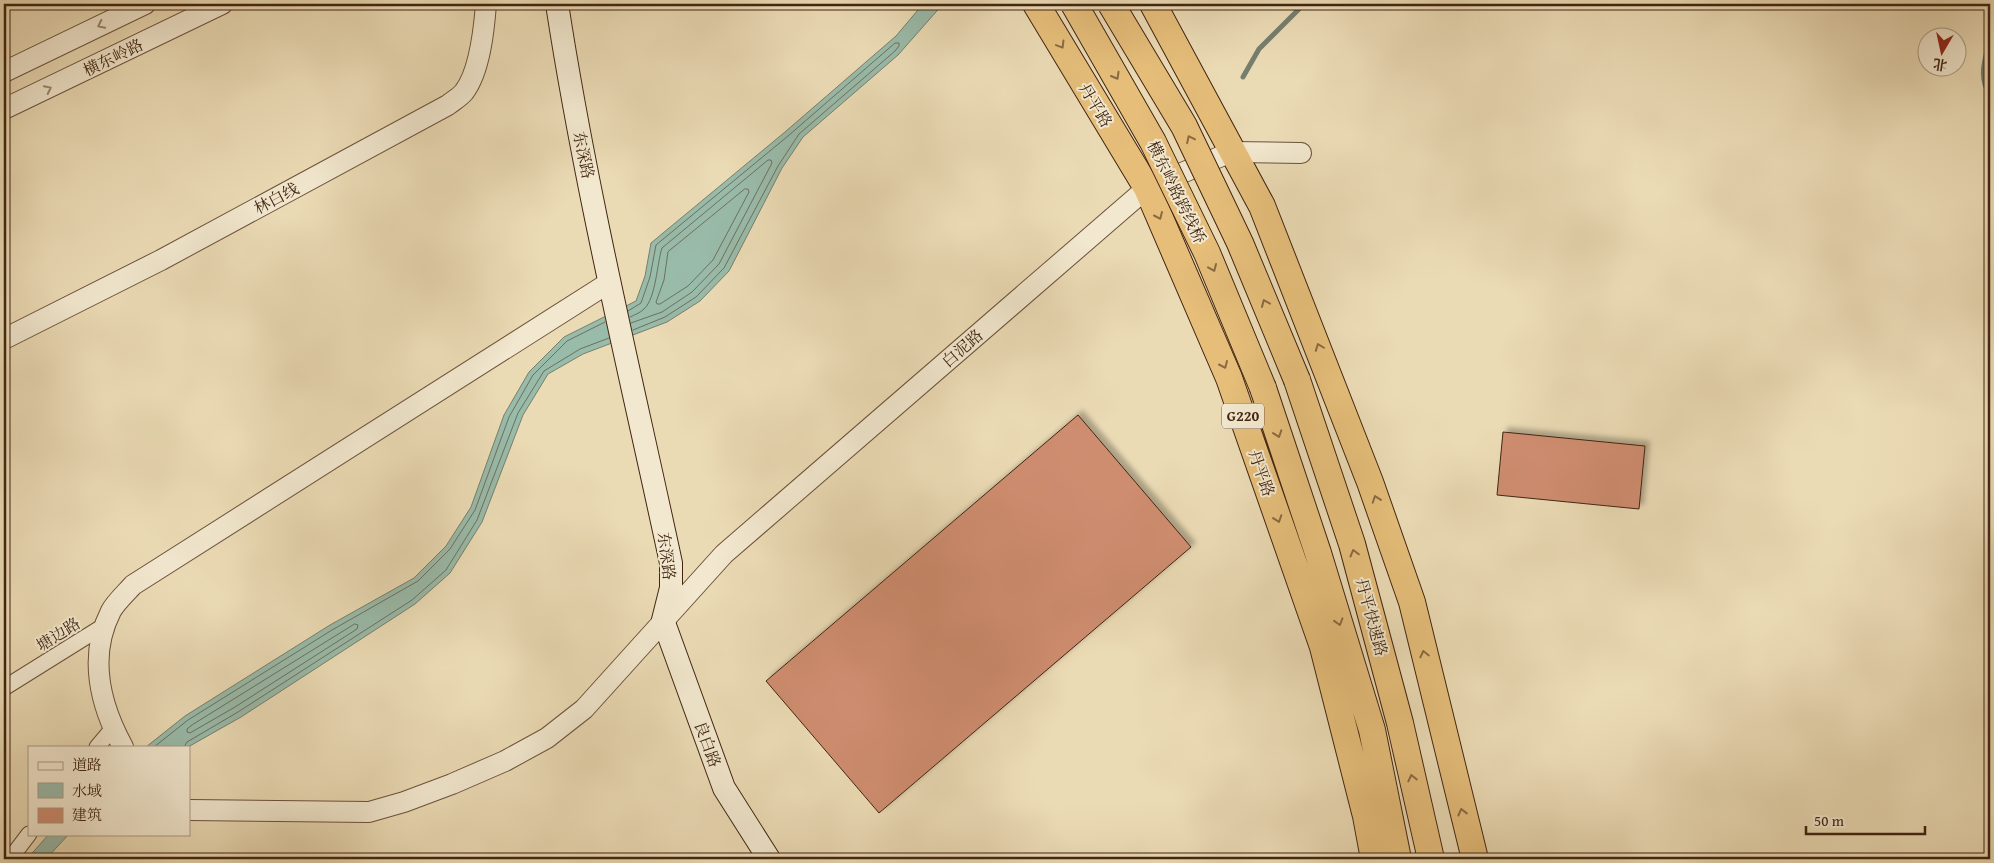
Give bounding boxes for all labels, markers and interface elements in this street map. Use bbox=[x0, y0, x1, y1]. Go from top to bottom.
one-way arrow bbox=[98, 19, 107, 29]
north arrow bbox=[1916, 28, 1966, 78]
street label: 横东岭路 bbox=[79, 32, 147, 82]
one-way arrow bbox=[1054, 40, 1064, 49]
text: 北 bbox=[1931, 54, 1948, 76]
one-way arrow bbox=[1109, 71, 1119, 80]
street label: 丹平路 bbox=[1073, 78, 1119, 132]
one-way arrow bbox=[43, 85, 52, 95]
street label: 东深路 bbox=[567, 129, 601, 181]
one-way arrow bbox=[1185, 135, 1196, 144]
street label: 横东岭路跨线桥 bbox=[1142, 136, 1212, 248]
street label: 林白线 bbox=[249, 176, 303, 220]
one-way arrow bbox=[1153, 211, 1164, 220]
one-way arrow bbox=[1207, 263, 1217, 272]
one-way arrow bbox=[1260, 299, 1270, 307]
street label: 白泥路 bbox=[936, 323, 988, 373]
one-way arrow bbox=[1314, 343, 1325, 352]
one-way arrow bbox=[1218, 360, 1229, 369]
road number: G220 bbox=[1222, 404, 1264, 428]
one-way arrow bbox=[1273, 429, 1283, 438]
street label: 丹平路 bbox=[1243, 446, 1281, 500]
one-way arrow bbox=[1372, 495, 1382, 504]
one-way arrow bbox=[1272, 514, 1282, 522]
street label: 东深路 bbox=[652, 531, 682, 581]
one-way arrow bbox=[1350, 549, 1360, 557]
street label: 丹平快速路 bbox=[1350, 575, 1394, 659]
street label: 塘边路 bbox=[31, 611, 85, 657]
one-way arrow bbox=[1334, 617, 1344, 625]
one-way arrow bbox=[1419, 650, 1430, 659]
street label: 良白路 bbox=[689, 717, 727, 771]
legend bbox=[28, 746, 190, 836]
text: 道路 bbox=[72, 754, 102, 775]
one-way arrow bbox=[1407, 773, 1418, 782]
text: 水域 bbox=[72, 780, 102, 801]
scale bar bbox=[1806, 803, 1925, 835]
text: 建筑 bbox=[72, 804, 102, 825]
one-way arrow bbox=[1458, 808, 1468, 817]
text: 50 m bbox=[1814, 810, 1845, 831]

